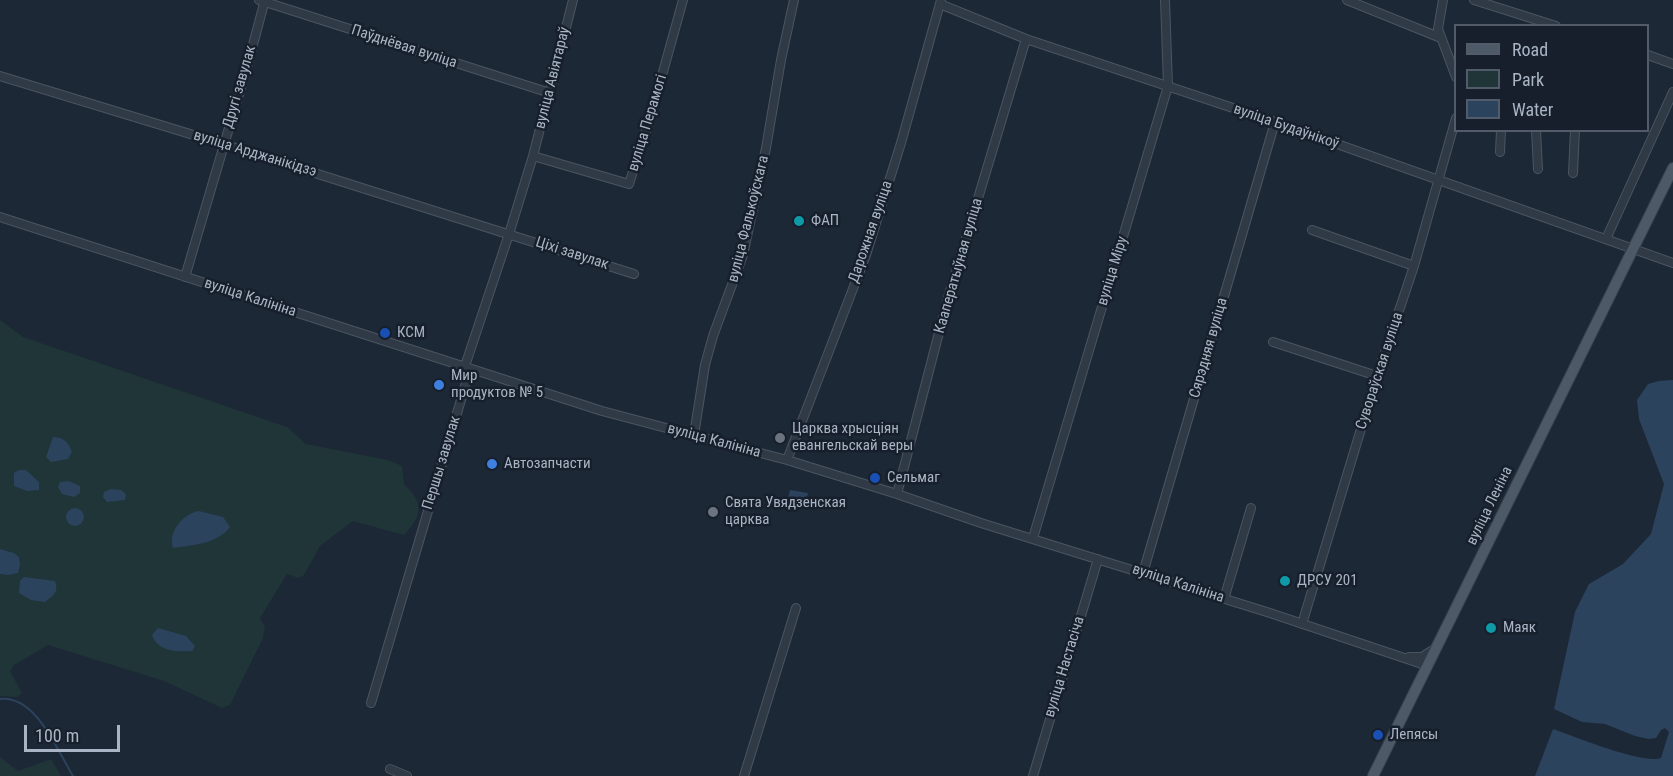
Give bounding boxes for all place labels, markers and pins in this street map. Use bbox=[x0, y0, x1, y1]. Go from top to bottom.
place label: ФАП bbox=[811, 212, 839, 230]
marker: ФАП bbox=[792, 214, 806, 228]
place label: КСМ bbox=[397, 324, 425, 342]
marker: КСМ bbox=[378, 326, 392, 340]
place label: Мир продуктов № 5 bbox=[451, 367, 543, 402]
marker: Мир продуктов № 5 bbox=[432, 378, 446, 392]
place label: Царква хрысціян евангельскай веры bbox=[792, 420, 913, 455]
marker: Царква хрысціян евангельскай веры bbox=[773, 431, 787, 445]
place label: Автозапчасти bbox=[504, 455, 591, 473]
marker: Автозапчасти bbox=[485, 457, 499, 471]
place label: Сельмаг bbox=[887, 469, 940, 487]
marker: Сельмаг bbox=[868, 471, 882, 485]
place label: Свята Увядзенская царква bbox=[725, 494, 846, 529]
marker: Свята Увядзенская царква bbox=[706, 505, 720, 519]
place label: ДРСУ 201 bbox=[1297, 572, 1358, 590]
marker: ДРСУ 201 bbox=[1278, 574, 1292, 588]
place label: Маяк bbox=[1503, 619, 1536, 637]
marker: Маяк bbox=[1484, 621, 1498, 635]
place label: Лепясы bbox=[1390, 726, 1438, 744]
marker: Лепясы bbox=[1371, 728, 1385, 742]

